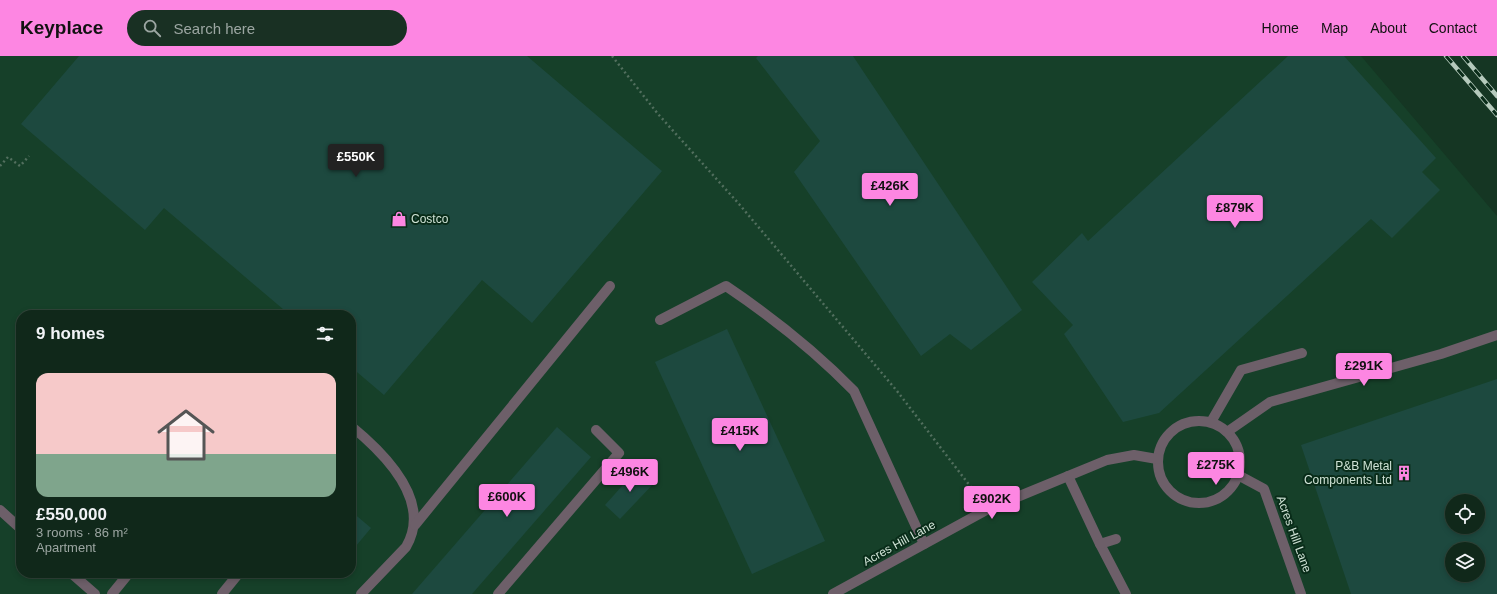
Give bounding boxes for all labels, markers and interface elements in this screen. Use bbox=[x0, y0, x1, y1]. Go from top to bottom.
search box bbox=[127, 10, 407, 46]
text: Keyplace bbox=[20, 17, 103, 38]
icon: search bbox=[141, 17, 163, 39]
text: Search here bbox=[173, 20, 255, 37]
text: Home bbox=[1262, 20, 1299, 36]
text: Map bbox=[1321, 20, 1348, 36]
text: About bbox=[1370, 20, 1407, 36]
text: Contact bbox=[1429, 20, 1477, 36]
pin: £550K bbox=[328, 144, 384, 178]
text: £550K bbox=[337, 149, 375, 164]
pin: £426K bbox=[862, 173, 918, 207]
text: £426K bbox=[871, 178, 909, 193]
pin: £879K bbox=[1207, 195, 1263, 229]
text: £879K bbox=[1216, 200, 1254, 215]
shop icon: Costco bbox=[390, 210, 408, 228]
place label: Costco bbox=[411, 212, 449, 226]
icon: filters bbox=[314, 323, 336, 345]
text: 9 homes bbox=[36, 324, 105, 343]
pin: £291K bbox=[1336, 353, 1392, 387]
text: £291K bbox=[1345, 358, 1383, 373]
icon: home bbox=[150, 399, 222, 471]
pin: £415K bbox=[712, 418, 768, 452]
text: £415K bbox=[721, 423, 759, 438]
pin: £275K bbox=[1188, 452, 1244, 486]
text: £275K bbox=[1197, 457, 1235, 472]
pin: £496K bbox=[602, 459, 658, 493]
place label: P&B Metal Components Ltd bbox=[1304, 459, 1392, 487]
text: £496K bbox=[611, 464, 649, 479]
building icon: P&B Metal Components Ltd bbox=[1395, 464, 1413, 482]
pin: £600K bbox=[479, 484, 535, 518]
pin: £902K bbox=[964, 486, 1020, 520]
text: £600K bbox=[488, 489, 526, 504]
text: £902K bbox=[973, 491, 1011, 506]
street label: Acres Hill Lane bbox=[1274, 494, 1314, 575]
map controls bbox=[1445, 494, 1485, 582]
button: locate bbox=[1445, 494, 1485, 534]
text: £550,000 bbox=[36, 505, 107, 524]
street label: Acres Hill Lane bbox=[860, 517, 938, 569]
text: 3 rooms · 86 m² bbox=[36, 525, 128, 540]
text: Apartment bbox=[36, 540, 96, 555]
button: layers bbox=[1445, 542, 1485, 582]

